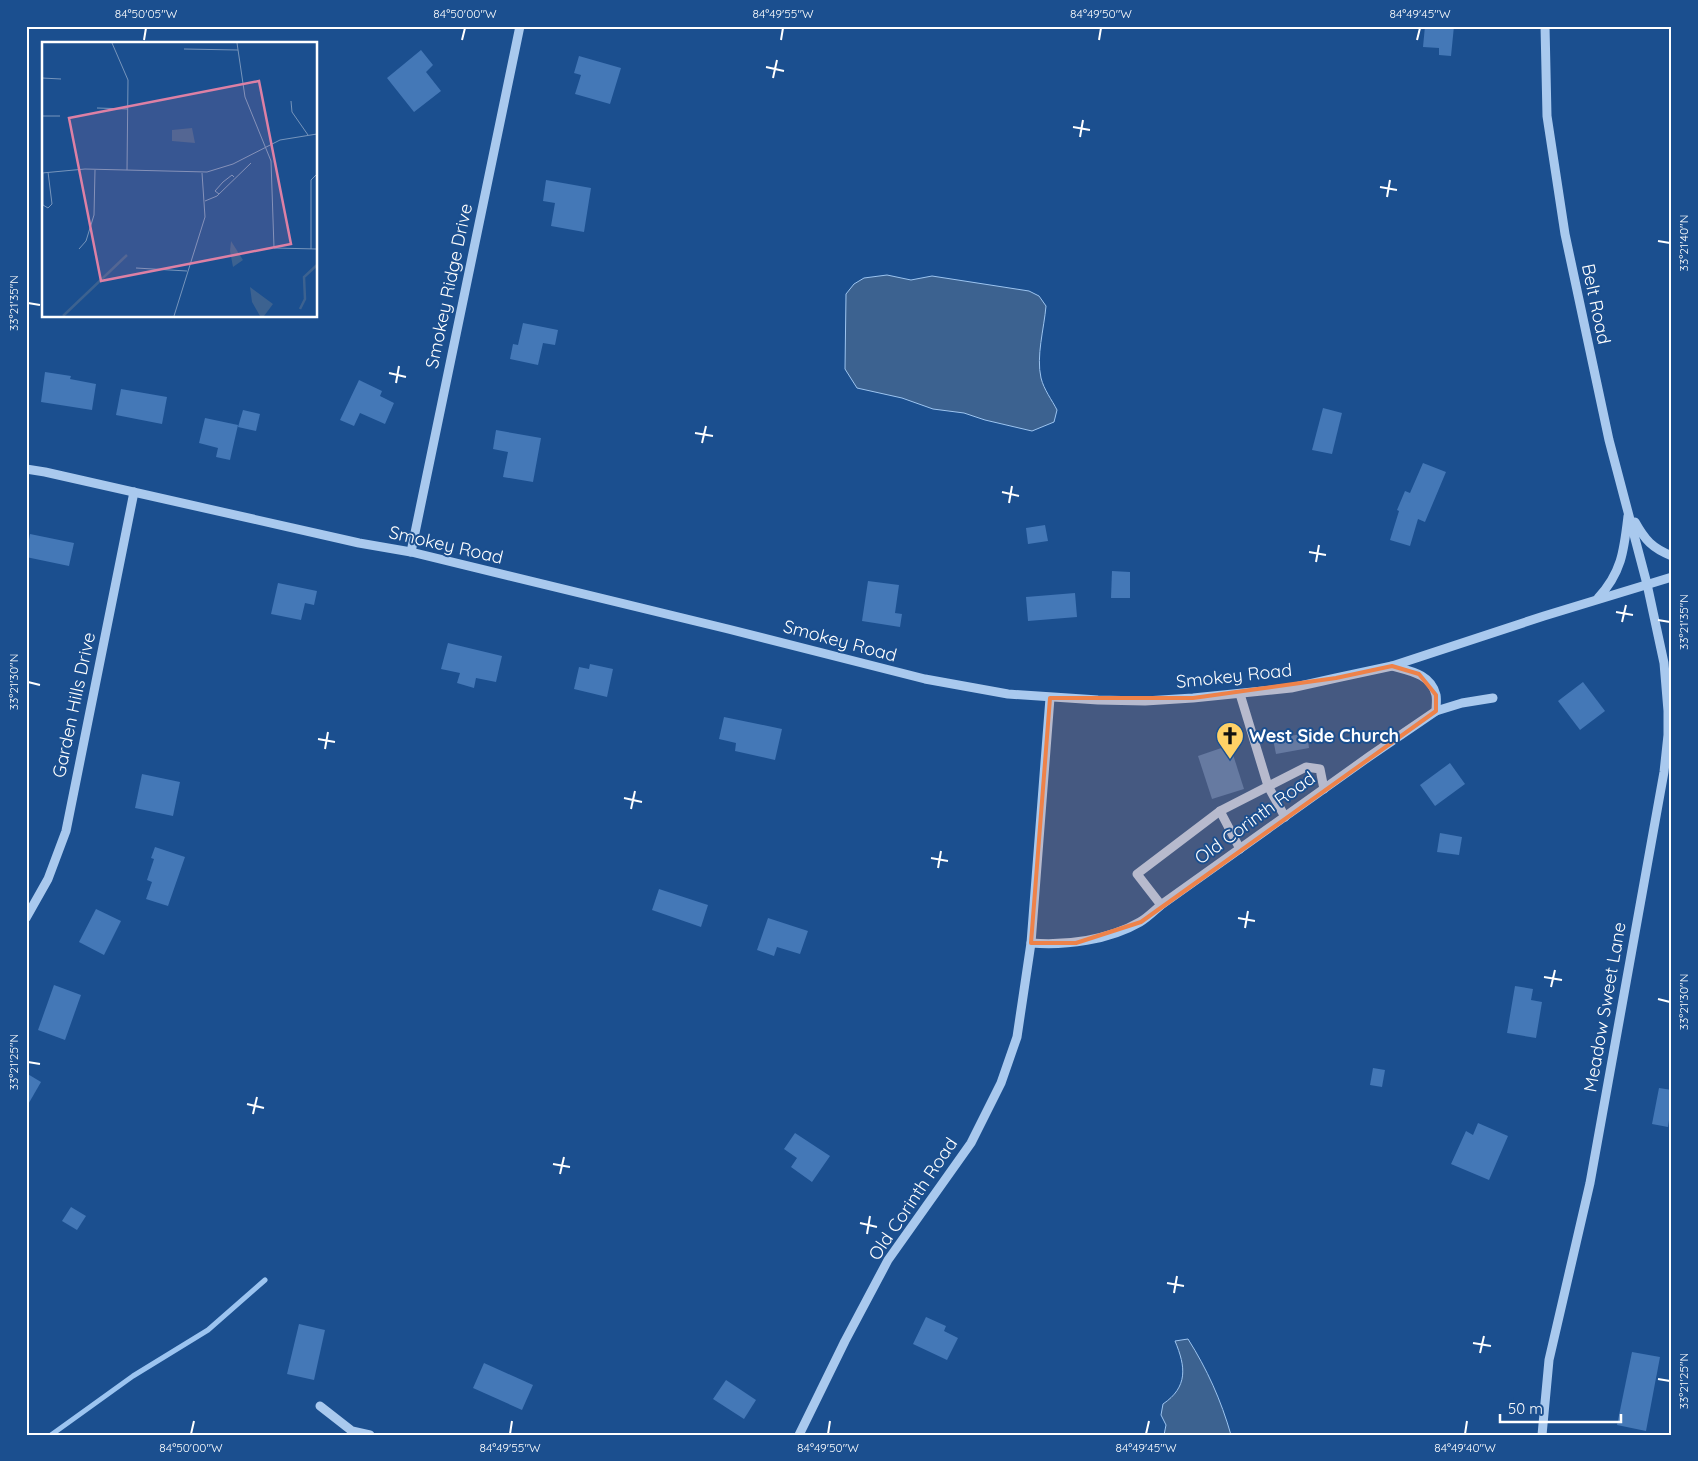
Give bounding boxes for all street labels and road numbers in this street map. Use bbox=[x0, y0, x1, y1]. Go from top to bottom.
street label: Smokey Ridge Drive bbox=[420, 201, 477, 370]
street label: Belt Road bbox=[1577, 262, 1616, 346]
street label: Smokey Road bbox=[387, 520, 505, 569]
street label: Smokey Road bbox=[781, 614, 899, 667]
street label: Garden Hills Drive bbox=[47, 630, 100, 780]
street label: Smokey Road bbox=[1175, 658, 1293, 693]
street label: Old Corinth Road bbox=[1190, 766, 1319, 869]
street label: Meadow Sweet Lane bbox=[1578, 920, 1631, 1094]
street label: Old Corinth Road bbox=[863, 1133, 962, 1265]

